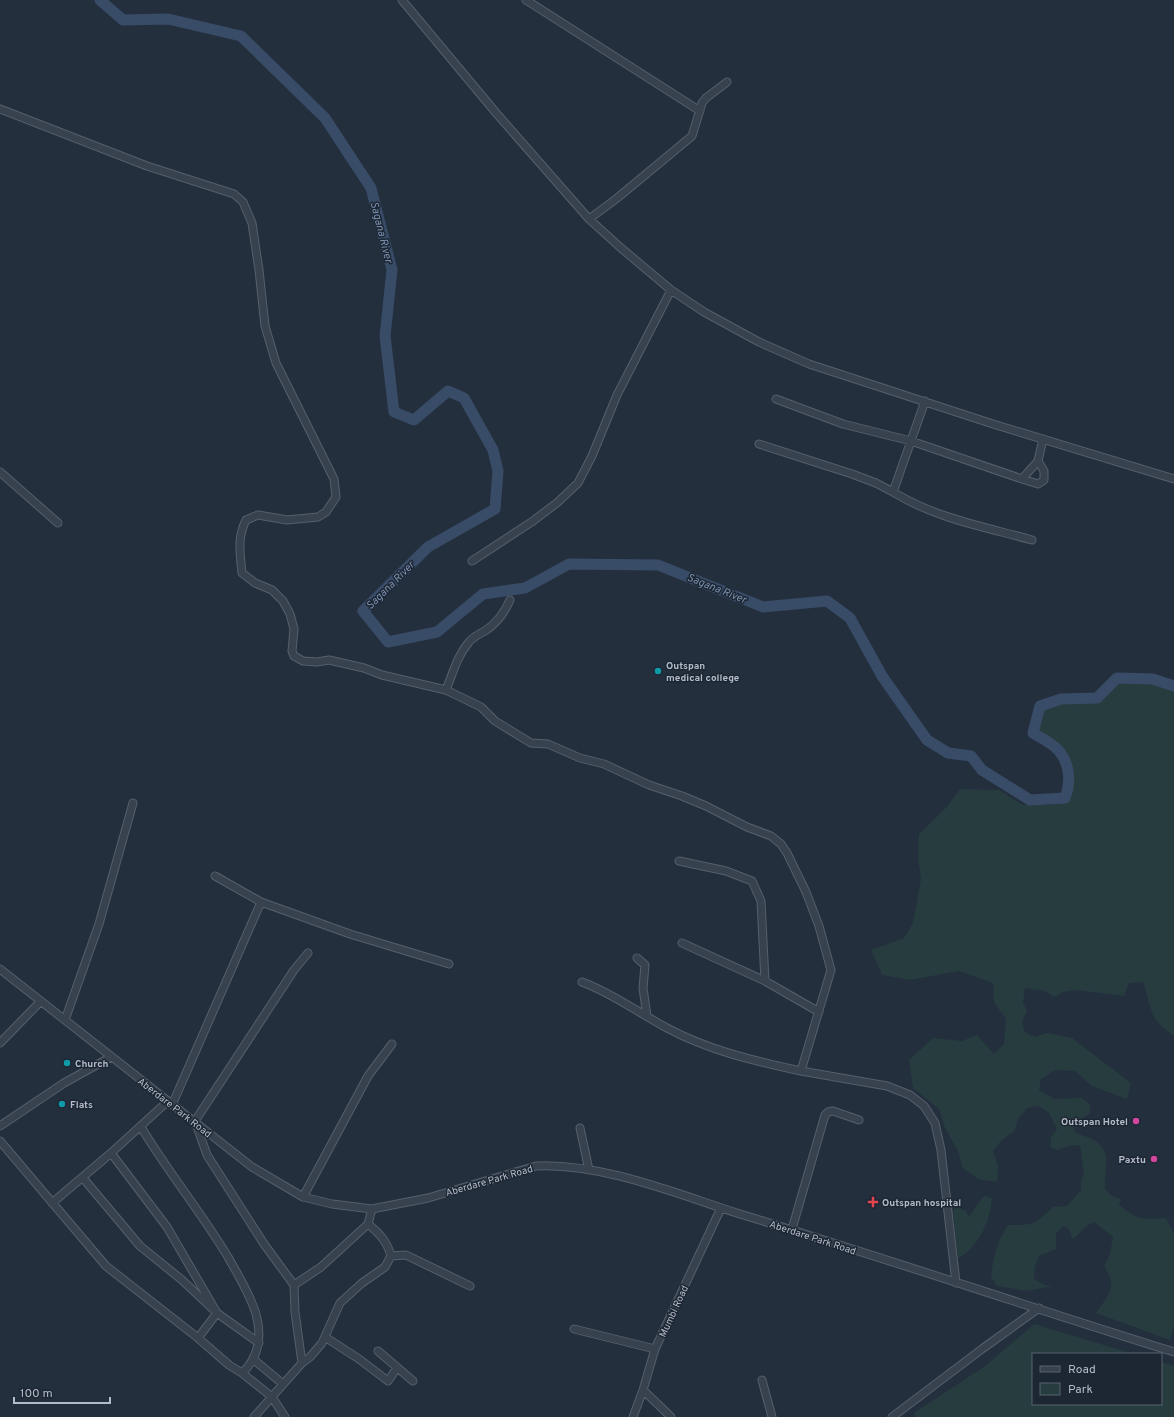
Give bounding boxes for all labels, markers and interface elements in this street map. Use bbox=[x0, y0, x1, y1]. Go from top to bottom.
water label: Sagana River bbox=[367, 200, 396, 265]
water label: Sagana River bbox=[364, 558, 418, 613]
water label: Sagana River bbox=[685, 571, 749, 607]
place label: Outspan medical college bbox=[666, 660, 740, 685]
marker: Outspan medical college bbox=[653, 666, 663, 676]
marker: Church bbox=[62, 1058, 72, 1068]
place label: Church bbox=[75, 1058, 109, 1071]
street label: Aberdare Park Road bbox=[135, 1075, 214, 1141]
marker: Flats bbox=[57, 1099, 67, 1109]
place label: Flats bbox=[70, 1099, 93, 1112]
place label: Outspan Hotel bbox=[1061, 1116, 1128, 1129]
marker: Outspan Hotel bbox=[1131, 1116, 1141, 1126]
place label: Paxtu bbox=[1119, 1154, 1146, 1167]
marker: Paxtu bbox=[1149, 1154, 1159, 1164]
street label: Aberdare Park Road bbox=[444, 1163, 535, 1200]
marker: Outspan hospital bbox=[867, 1196, 879, 1208]
place label: Outspan hospital bbox=[882, 1197, 961, 1210]
street label: Aberdare Park Road bbox=[768, 1218, 857, 1259]
street label: Mumbi Road bbox=[657, 1284, 692, 1340]
legend bbox=[1032, 1353, 1162, 1405]
text: Road bbox=[1068, 1362, 1096, 1378]
scale bar bbox=[14, 1379, 110, 1405]
text: Park bbox=[1068, 1382, 1093, 1398]
text: 100 m bbox=[20, 1386, 53, 1402]

